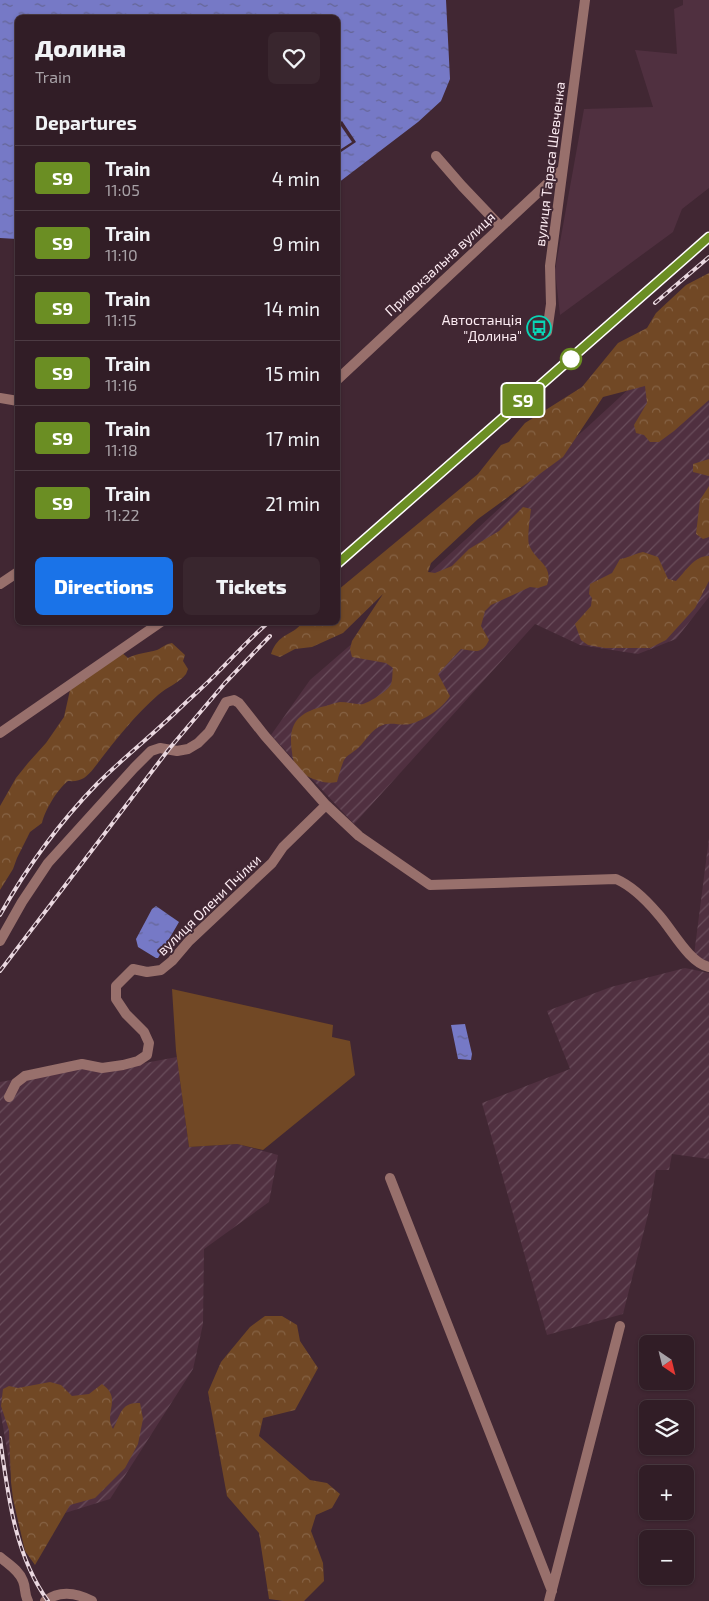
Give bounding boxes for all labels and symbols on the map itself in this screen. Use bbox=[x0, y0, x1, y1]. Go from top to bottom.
street label: вулиця Тараса Шевченка bbox=[531, 81, 568, 247]
street label: Привокзальна вулиця bbox=[381, 208, 498, 319]
place label: Автостанція "Долина" bbox=[442, 311, 522, 344]
bus stop icon: Автостанція "Долина" bbox=[526, 315, 552, 341]
unlabelled marker bbox=[560, 348, 582, 370]
line badge: S9 bbox=[500, 384, 546, 416]
street label: вулиця Олени Пчілки bbox=[153, 851, 264, 959]
north arrow bbox=[639, 1335, 694, 1390]

